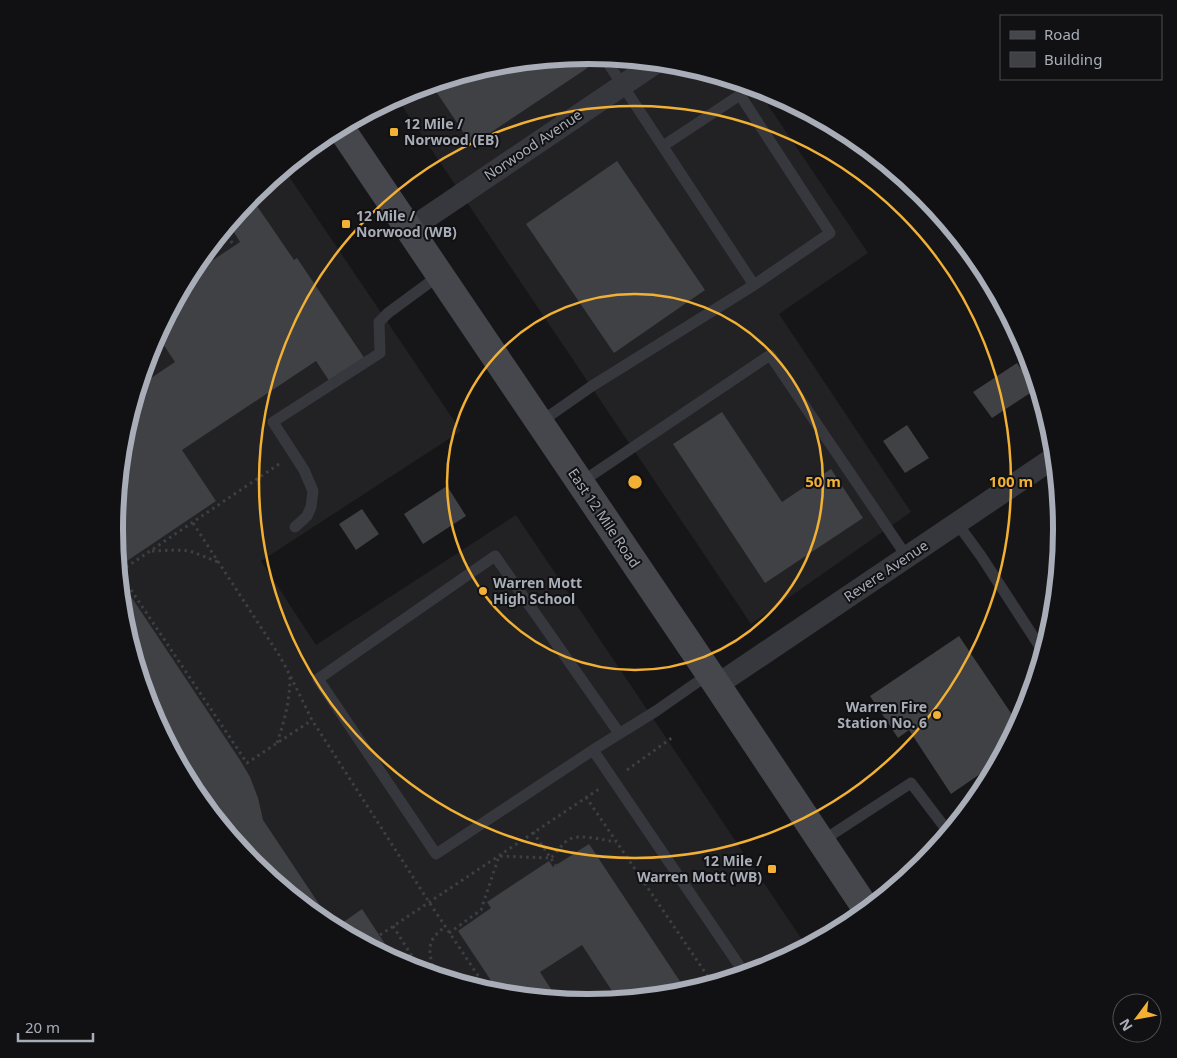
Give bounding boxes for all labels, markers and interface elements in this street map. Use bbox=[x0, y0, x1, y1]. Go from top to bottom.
legend bbox=[1000, 15, 1162, 80]
text: Road bbox=[1044, 24, 1080, 44]
text: Building bbox=[1044, 49, 1102, 69]
street label: Norwood Avenue bbox=[480, 105, 585, 184]
place label: 12 Mile / Norwood (EB) bbox=[404, 114, 499, 149]
marker: 12 Mile / Norwood (EB) bbox=[388, 126, 400, 138]
place label: 12 Mile / Norwood (WB) bbox=[356, 206, 457, 241]
marker: 12 Mile / Norwood (WB) bbox=[340, 218, 352, 230]
street label: East 12 Mile Road bbox=[564, 464, 645, 571]
text: 50 m bbox=[805, 471, 841, 491]
text: 100 m bbox=[989, 471, 1033, 491]
centre of rings bbox=[626, 473, 644, 491]
street label: Revere Avenue bbox=[840, 535, 932, 606]
place label: Warren Mott High School bbox=[493, 573, 582, 608]
marker: Warren Mott High School bbox=[477, 585, 489, 597]
place label: Warren Fire Station No. 6 bbox=[837, 697, 927, 732]
marker: Warren Fire Station No. 6 bbox=[931, 709, 943, 721]
place label: 12 Mile / Warren Mott (WB) bbox=[637, 851, 762, 886]
marker: 12 Mile / Warren Mott (WB) bbox=[766, 863, 778, 875]
north arrow bbox=[1112, 993, 1162, 1043]
scale bar bbox=[18, 1010, 92, 1042]
text: N bbox=[1114, 1015, 1137, 1035]
text: 20 m bbox=[25, 1017, 60, 1037]

